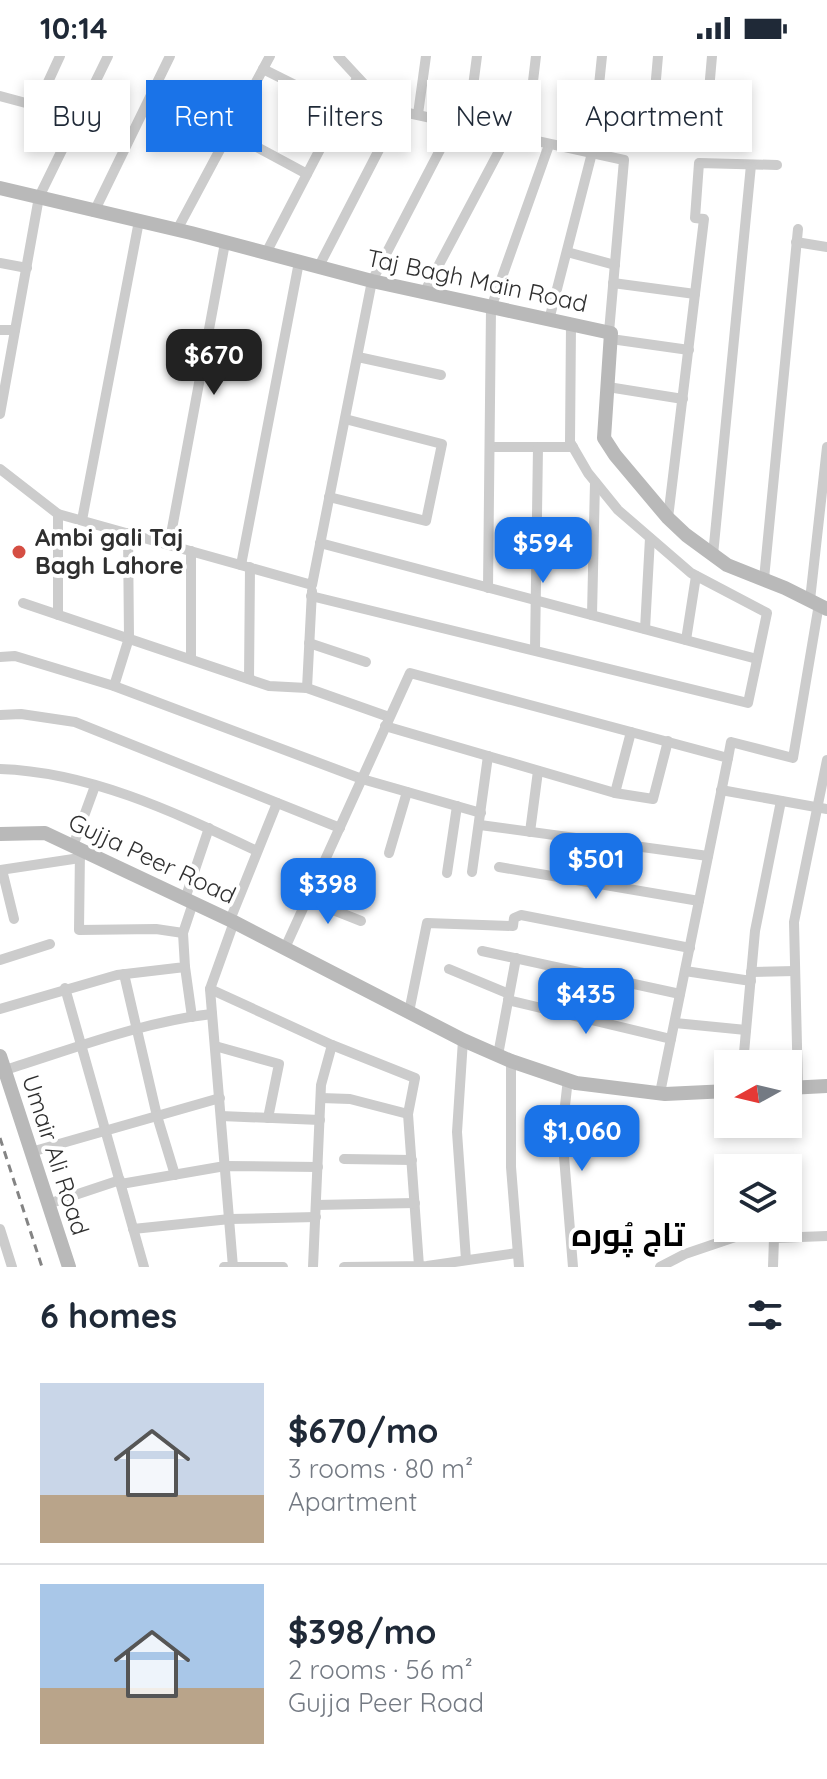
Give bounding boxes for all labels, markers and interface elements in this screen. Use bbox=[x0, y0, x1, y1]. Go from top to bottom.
text: 10:14 bbox=[40, 9, 108, 47]
chip: Buy bbox=[24, 80, 130, 152]
chip: Rent bbox=[146, 80, 262, 152]
chip: Filters bbox=[278, 80, 411, 152]
chip: New bbox=[427, 80, 541, 152]
chip: Apartment bbox=[557, 80, 752, 152]
street label: Taj Bagh Main Road bbox=[364, 242, 590, 318]
pin: $670 bbox=[167, 329, 261, 397]
text: $670 bbox=[184, 338, 244, 371]
pin: $594 bbox=[496, 517, 590, 585]
place label: Ambi gali Taj Bagh Lahore bbox=[35, 522, 184, 580]
text: $594 bbox=[513, 526, 573, 559]
marker: Ambi gali Taj Bagh Lahore bbox=[10, 543, 28, 561]
street label: Gujja Peer Road bbox=[64, 806, 241, 910]
pin: $501 bbox=[549, 833, 643, 901]
text: $501 bbox=[568, 842, 624, 875]
pin: $398 bbox=[281, 858, 375, 926]
text: $398 bbox=[299, 867, 357, 900]
pin: $435 bbox=[539, 968, 633, 1036]
text: $435 bbox=[556, 977, 616, 1010]
north arrow bbox=[714, 1050, 802, 1138]
map controls bbox=[714, 1050, 802, 1242]
street label: Umair Ali Road bbox=[16, 1071, 96, 1239]
pin: $1,060 bbox=[517, 1105, 647, 1173]
text: $1,060 bbox=[542, 1114, 622, 1147]
button: layers bbox=[714, 1154, 802, 1242]
district label: تاج پُورہ bbox=[572, 1214, 686, 1258]
icon: filters bbox=[743, 1293, 787, 1337]
text: 6 homes bbox=[40, 1294, 177, 1337]
text: $670/mo bbox=[288, 1409, 439, 1452]
icon: home bbox=[104, 1415, 200, 1511]
text: 3 rooms · 80 m² bbox=[288, 1452, 473, 1485]
text: Apartment bbox=[288, 1485, 417, 1518]
text: $398/mo bbox=[288, 1610, 436, 1653]
icon: home bbox=[104, 1616, 200, 1712]
text: 2 rooms · 56 m² bbox=[288, 1653, 473, 1686]
text: Gujja Peer Road bbox=[288, 1686, 484, 1719]

